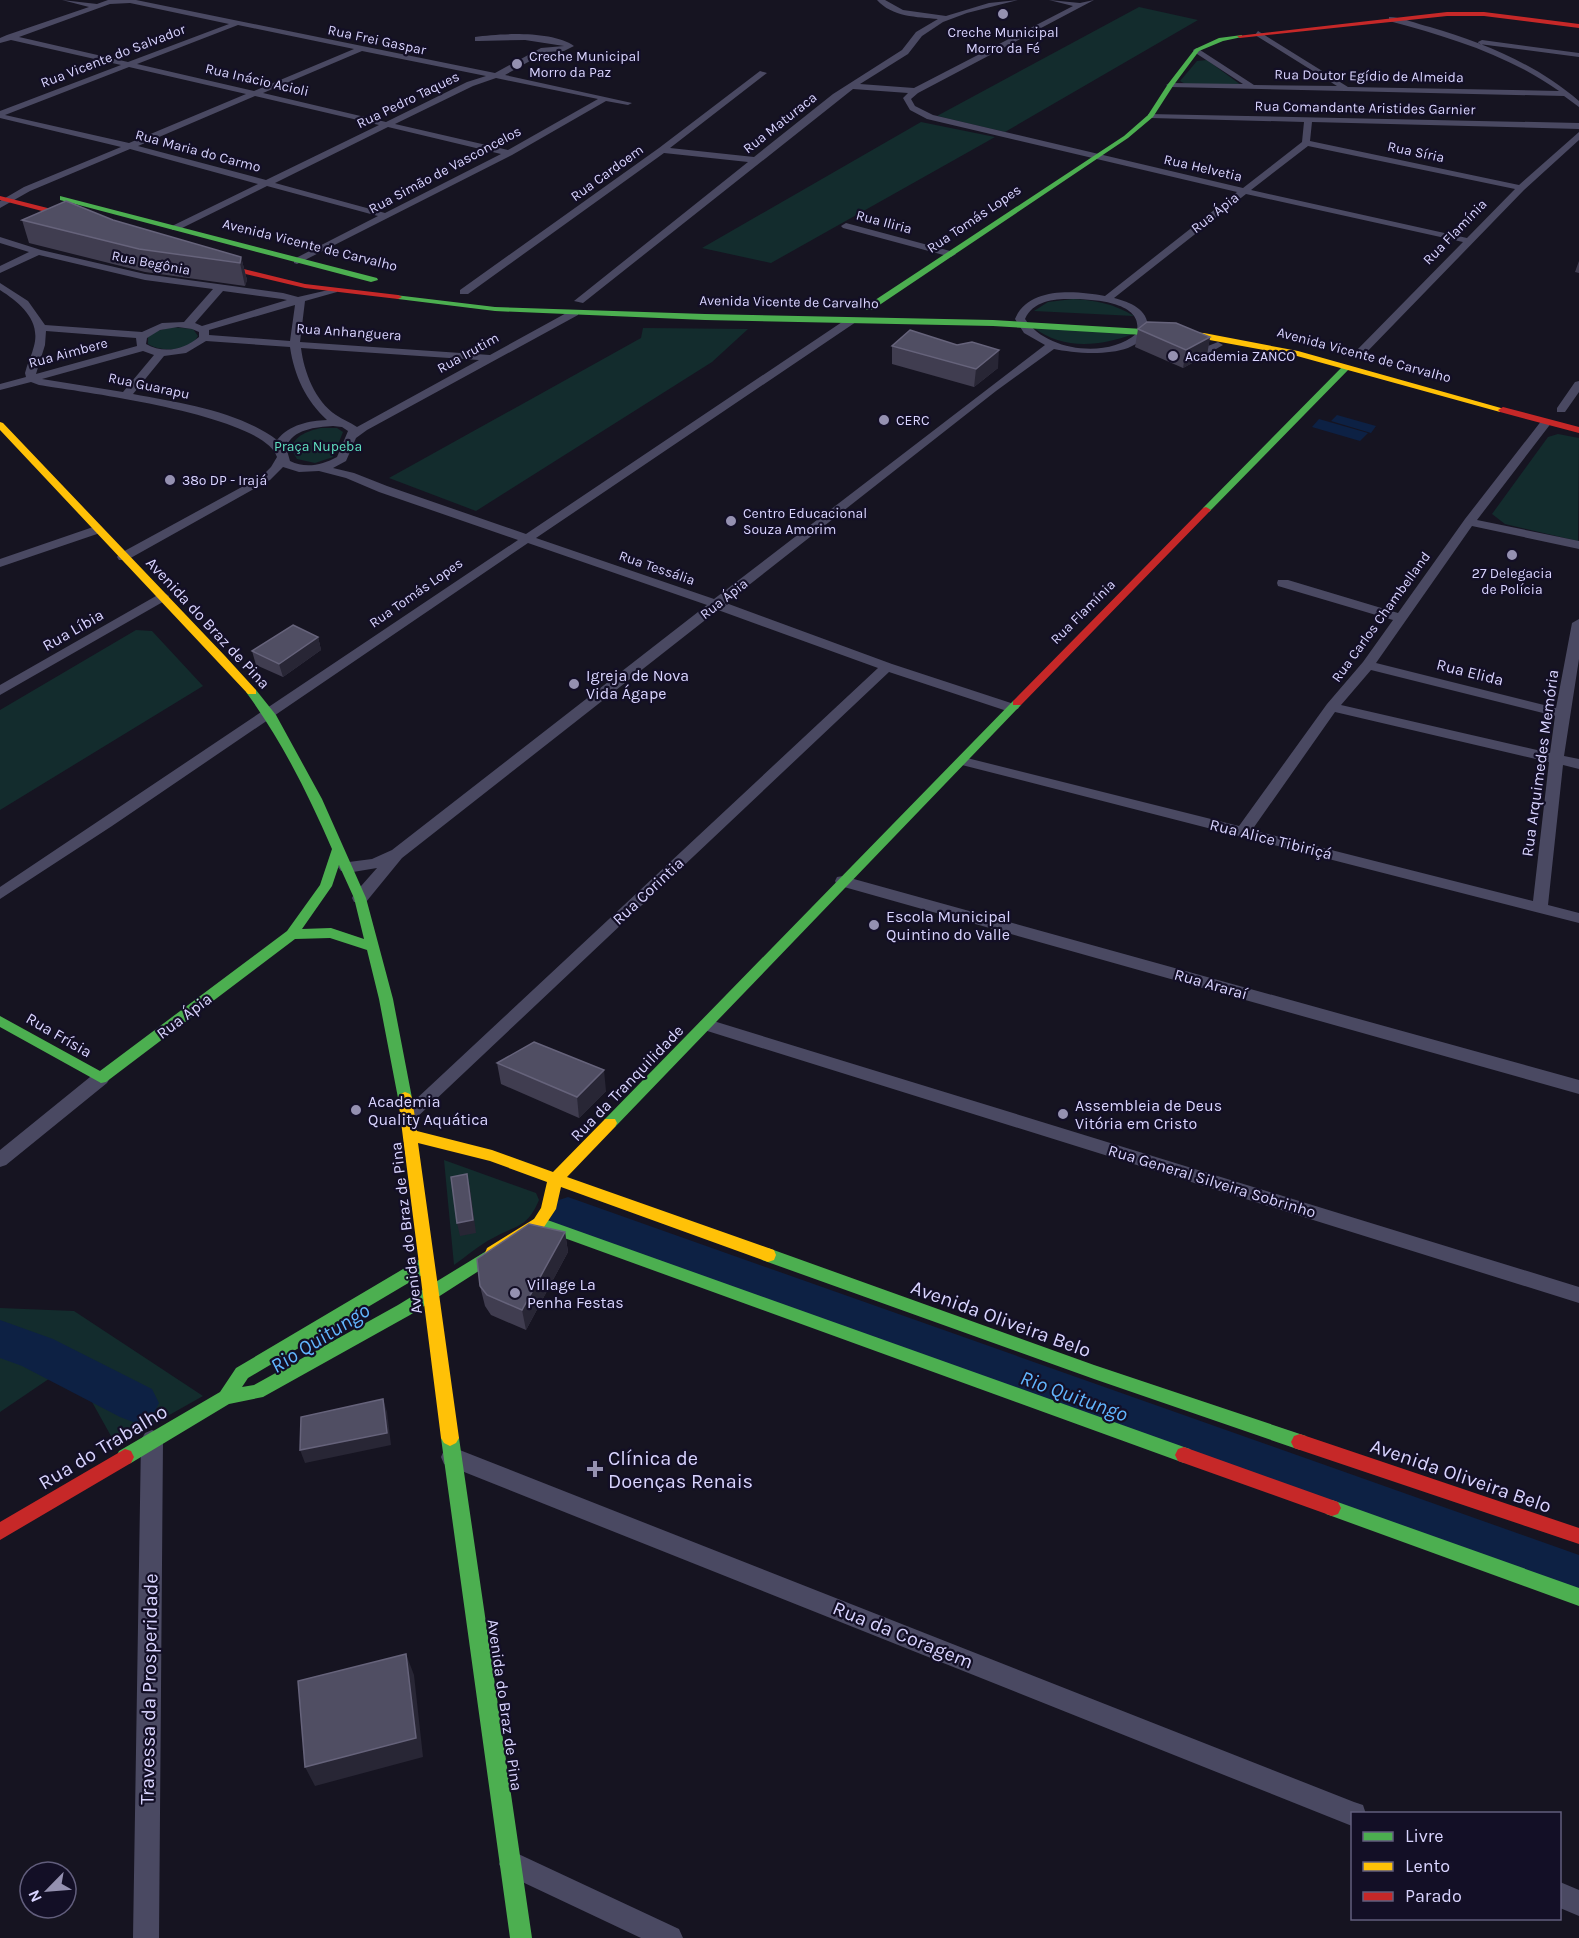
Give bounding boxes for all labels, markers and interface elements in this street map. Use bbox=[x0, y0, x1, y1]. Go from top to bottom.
marker: Creche Municipal Morro da Fé bbox=[996, 7, 1010, 21]
street label: Rua Vicente do Salvador bbox=[38, 20, 189, 92]
street label: Rua Frei Gaspar bbox=[326, 21, 429, 59]
place label: Creche Municipal Morro da Fé bbox=[947, 24, 1059, 57]
place label: Creche Municipal Morro da Paz bbox=[529, 48, 640, 81]
marker: Creche Municipal Morro da Paz bbox=[510, 57, 524, 71]
street label: Rua Inácio Acioli bbox=[204, 60, 310, 100]
street label: Rua Doutor Egídio de Almeida bbox=[1274, 66, 1464, 86]
street label: Rua Pedro Taques bbox=[354, 68, 462, 132]
street label: Rua Maturaca bbox=[740, 89, 820, 157]
street label: Rua Comandante Aristides Garnier bbox=[1255, 98, 1476, 118]
street label: Rua Simão de Vasconcelos bbox=[366, 122, 524, 218]
street label: Rua Maria do Carmo bbox=[133, 126, 263, 176]
street label: Rua Síria bbox=[1386, 138, 1446, 166]
street label: Rua Cardoem bbox=[567, 141, 647, 205]
street label: Rua Helvetia bbox=[1162, 151, 1244, 185]
street label: Rua Tomás Lopes bbox=[924, 181, 1024, 257]
street label: Rua Ápia bbox=[1187, 188, 1242, 237]
street label: Rua Flamínia bbox=[1419, 196, 1491, 268]
street label: Rua Iliria bbox=[854, 206, 914, 238]
street label: Avenida Vicente de Carvalho bbox=[221, 215, 399, 275]
street label: Rua Begônia bbox=[110, 247, 192, 279]
street label: Avenida Vicente de Carvalho bbox=[699, 292, 879, 312]
street label: Rua Anhanguera bbox=[296, 320, 402, 344]
street label: Avenida Vicente de Carvalho bbox=[1275, 324, 1453, 386]
street label: Rua Irutim bbox=[434, 329, 502, 377]
street label: Rua Aimbere bbox=[27, 334, 109, 372]
place label: Academia ZANCO bbox=[1185, 348, 1295, 365]
marker: Academia ZANCO bbox=[1166, 349, 1180, 363]
street label: Rua Guarapu bbox=[107, 369, 191, 403]
place label: CERC bbox=[896, 412, 930, 429]
marker: CERC bbox=[877, 413, 891, 427]
park label: Praça Nupeba bbox=[274, 438, 362, 455]
place label: 38º DP - Irajá bbox=[182, 472, 267, 489]
marker: 38º DP - Irajá bbox=[163, 473, 177, 487]
place label: Centro Educacional Souza Amorim bbox=[743, 505, 867, 538]
marker: Centro Educacional Souza Amorim bbox=[724, 514, 738, 528]
street label: Rua Tessália bbox=[617, 547, 697, 589]
street label: Rua Carlos Chambelland bbox=[1328, 548, 1434, 686]
marker: 27 Delegacia de Polícia bbox=[1505, 548, 1519, 562]
street label: Avenida do Braz de Pina bbox=[142, 553, 274, 693]
street label: Rua Tomás Lopes bbox=[366, 554, 466, 632]
place label: 27 Delegacia de Polícia bbox=[1472, 565, 1552, 598]
street label: Rua Ápia bbox=[696, 574, 751, 623]
street label: Rua Flamínia bbox=[1047, 576, 1119, 648]
street label: Rua Líbia bbox=[39, 605, 107, 655]
street label: Rua Elida bbox=[1434, 654, 1506, 690]
place label: Igreja de Nova Vida Ágape bbox=[586, 666, 689, 703]
street label: Rua Arquimedes Memória bbox=[1517, 668, 1563, 858]
marker: Igreja de Nova Vida Ágape bbox=[567, 677, 581, 691]
street label: Rua Alice Tibiriçá bbox=[1208, 815, 1334, 863]
street label: Rua Corintia bbox=[608, 853, 688, 929]
place label: Escola Municipal Quintino do Valle bbox=[886, 907, 1011, 944]
marker: Escola Municipal Quintino do Valle bbox=[867, 918, 881, 932]
street label: Rua Araraí bbox=[1172, 964, 1250, 1004]
street label: Rua Ápia bbox=[153, 989, 215, 1043]
street label: Rua Frísia bbox=[23, 1009, 95, 1061]
street label: Rua da Tranquilidade bbox=[567, 1021, 687, 1145]
place label: Academia Quality Aquática bbox=[368, 1092, 488, 1129]
place label: Assembleia de Deus Vitória em Cristo bbox=[1075, 1096, 1222, 1133]
marker: Academia Quality Aquática bbox=[349, 1103, 363, 1117]
marker: Assembleia de Deus Vitória em Cristo bbox=[1056, 1107, 1070, 1121]
street label: Rua General Silveira Sobrinho bbox=[1106, 1140, 1318, 1222]
street label: Avenida do Braz de Pina bbox=[386, 1141, 426, 1315]
place label: Village La Penha Festas bbox=[527, 1275, 624, 1312]
street label: Avenida Oliveira Belo bbox=[908, 1276, 1094, 1362]
marker: Village La Penha Festas bbox=[508, 1286, 522, 1300]
water label: Rio Quitungo bbox=[266, 1298, 375, 1378]
water label: Rio Quitungo bbox=[1017, 1366, 1132, 1427]
street label: Rua do Trabalho bbox=[35, 1400, 171, 1494]
street label: Avenida Oliveira Belo bbox=[1367, 1434, 1555, 1518]
place label: Clínica de Doenças Renais bbox=[608, 1447, 753, 1493]
marker: Clínica de Doenças Renais bbox=[586, 1460, 604, 1478]
street label: Travessa da Prosperidade bbox=[135, 1573, 163, 1805]
street label: Rua da Coragem bbox=[829, 1596, 977, 1674]
street label: Avenida do Braz de Pina bbox=[484, 1618, 526, 1792]
legend bbox=[1351, 1812, 1561, 1920]
text: Livre bbox=[1405, 1825, 1444, 1847]
text: Lento bbox=[1405, 1855, 1450, 1877]
north arrow bbox=[18, 1860, 78, 1920]
text: Parado bbox=[1405, 1885, 1462, 1907]
text: N bbox=[24, 1887, 46, 1905]

